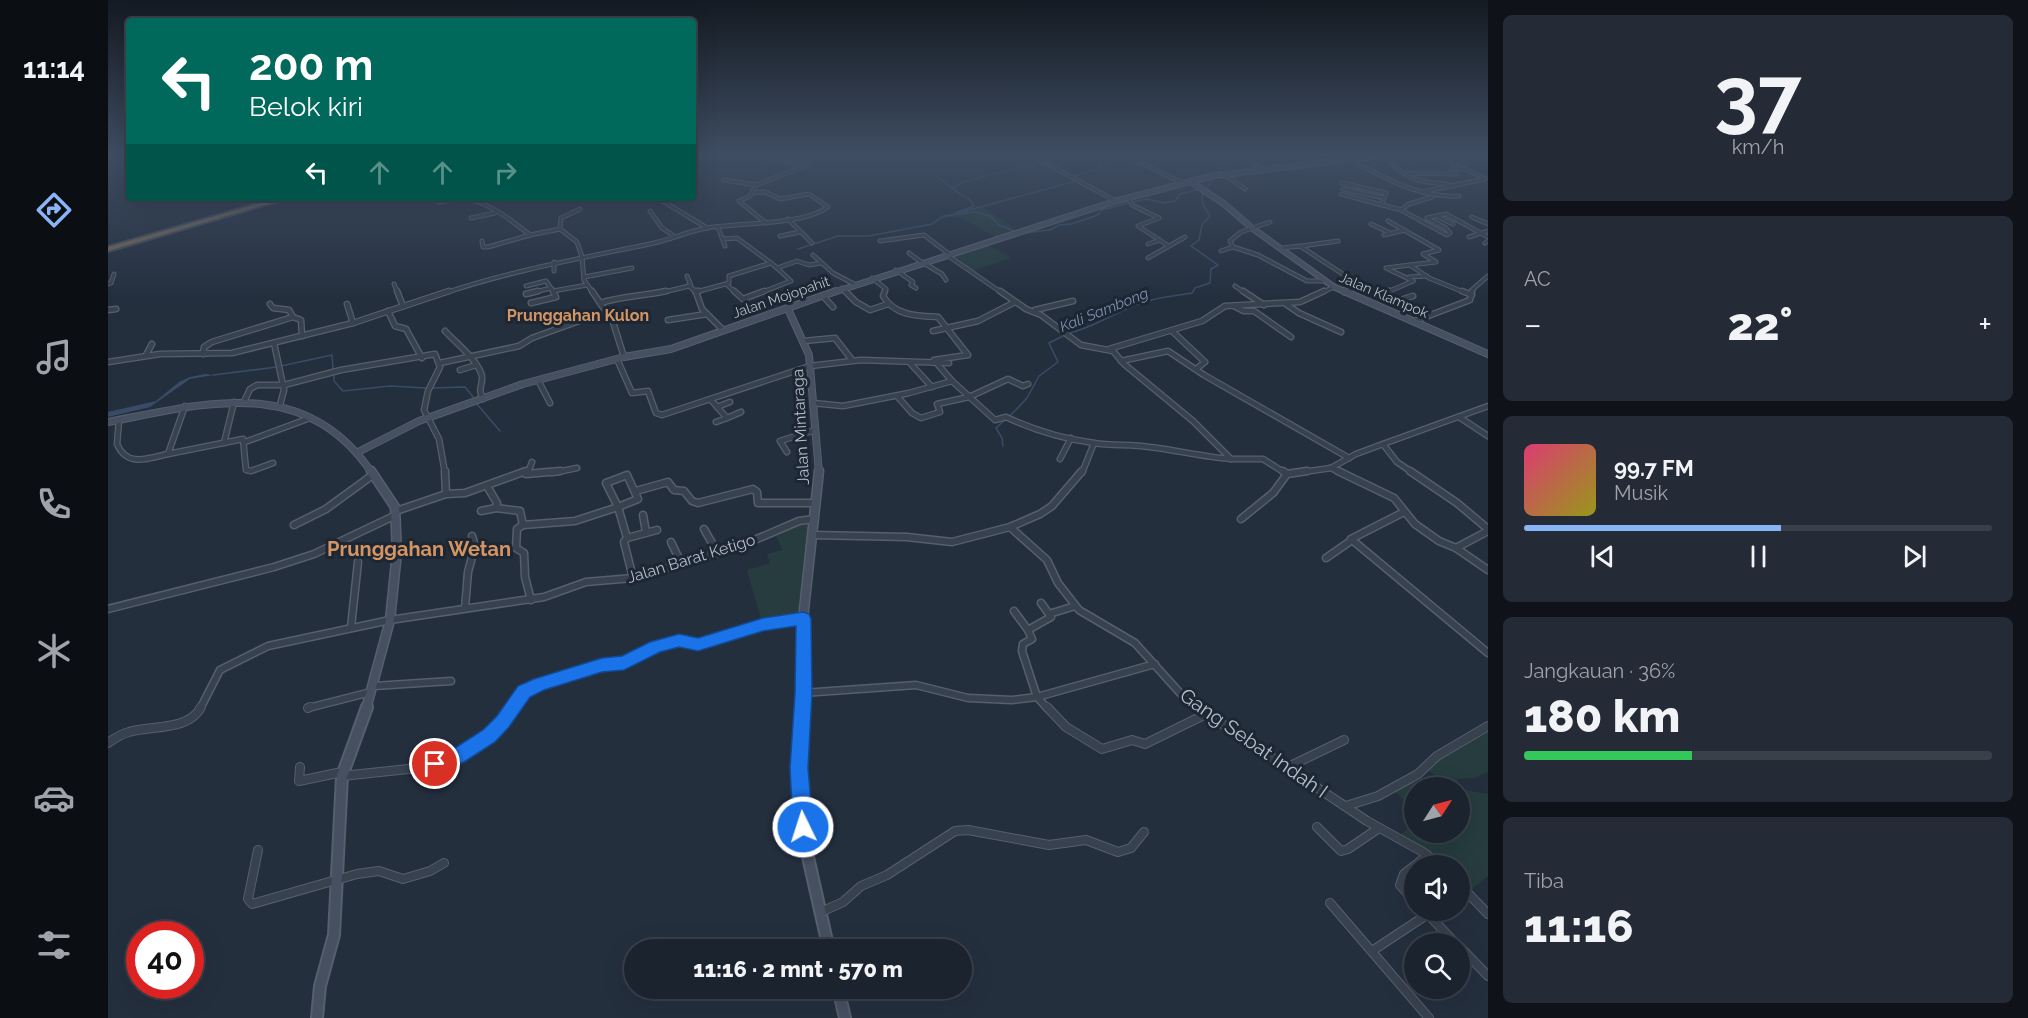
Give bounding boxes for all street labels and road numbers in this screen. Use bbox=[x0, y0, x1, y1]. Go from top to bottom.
street label: Jalan Klampok bbox=[1337, 269, 1431, 321]
street label: Jalan Mojopahit bbox=[730, 273, 832, 321]
street label: Jalan Mintaraga bbox=[788, 368, 813, 486]
street label: Jalan Barat Ketigo bbox=[625, 530, 758, 587]
street label: Gang Sebat Indah I bbox=[1175, 683, 1333, 803]

